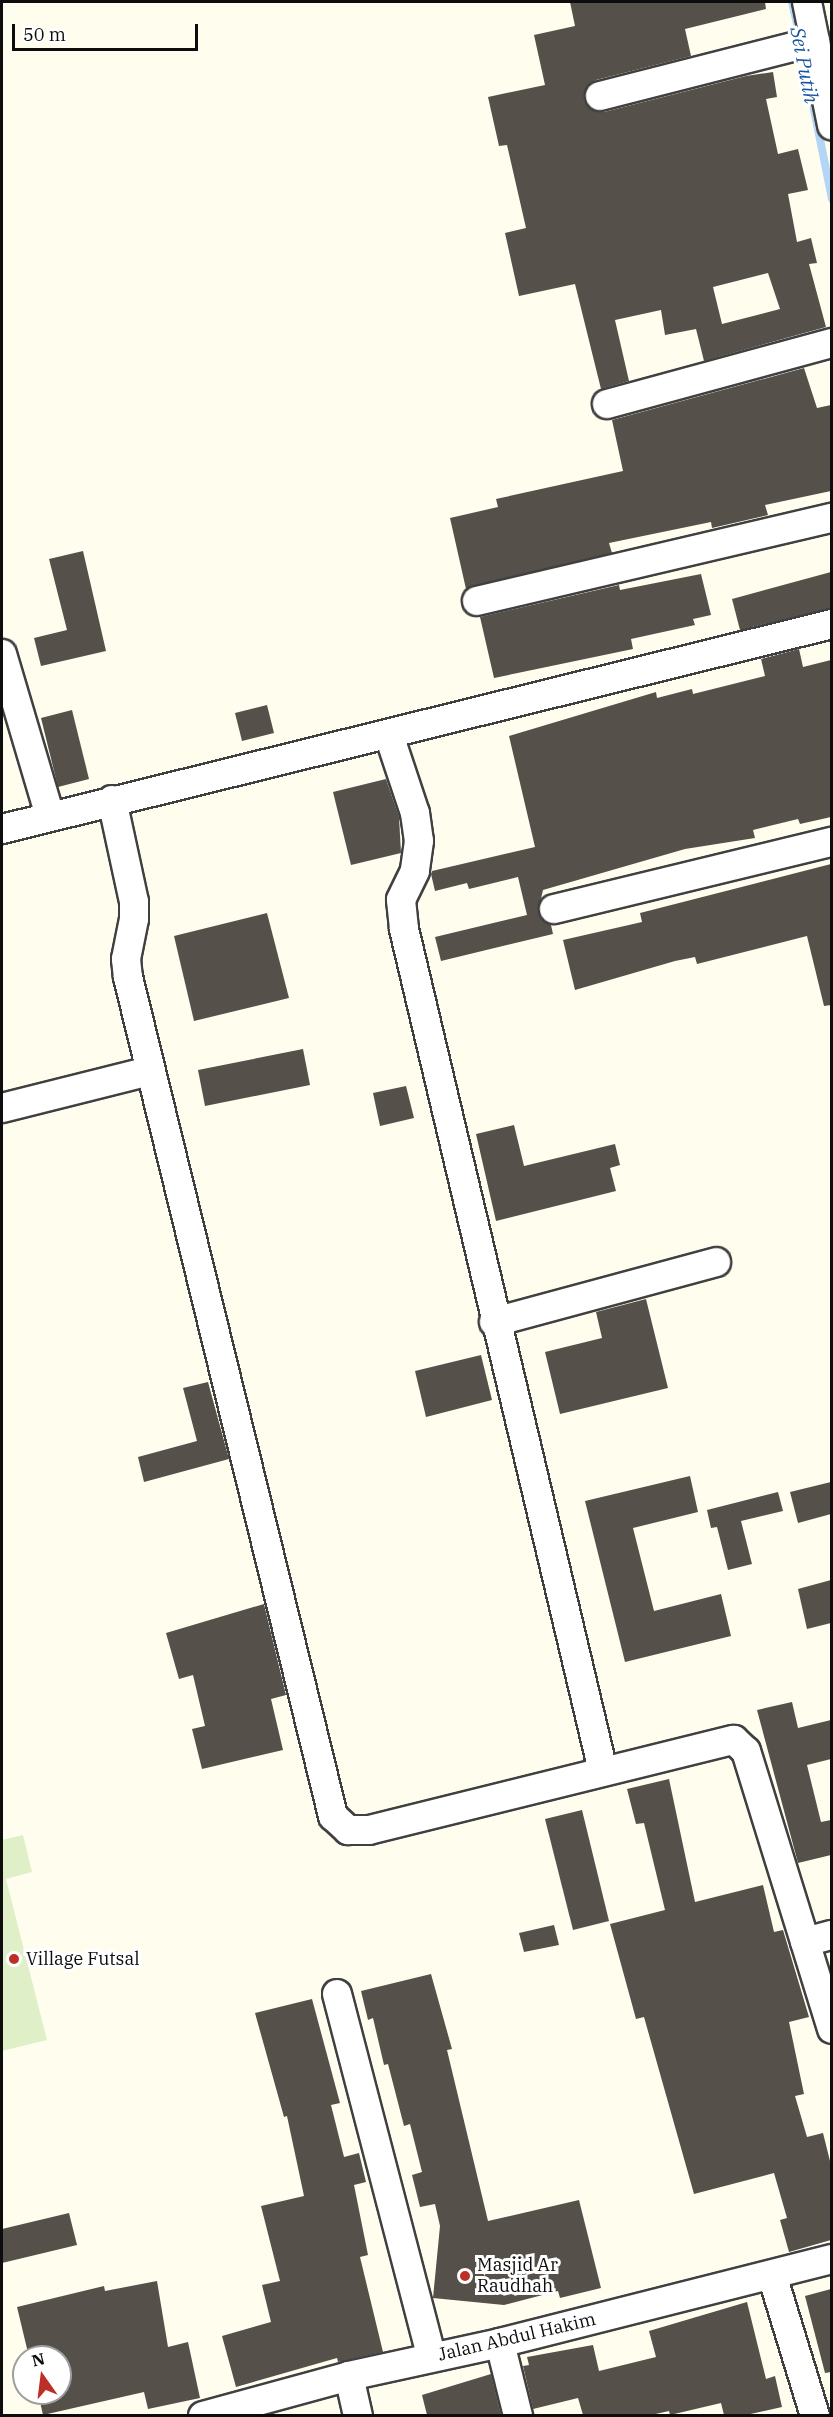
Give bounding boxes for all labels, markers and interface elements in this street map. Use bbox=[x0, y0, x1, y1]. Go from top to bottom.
scale bar bbox=[15, 12, 201, 50]
text: 50 m bbox=[23, 23, 66, 46]
water label: Sei Putih bbox=[786, 25, 824, 105]
place label: Village Futsal bbox=[26, 1948, 140, 1970]
marker: Village Futsal bbox=[7, 1952, 21, 1966]
place label: Masjid Ar Raudhah bbox=[477, 2255, 558, 2298]
marker: Masjid Ar Raudhah bbox=[458, 2269, 472, 2283]
street label: Jalan Abdul Hakim bbox=[436, 2308, 598, 2366]
north arrow bbox=[12, 2345, 72, 2405]
text: N bbox=[30, 2348, 47, 2371]

